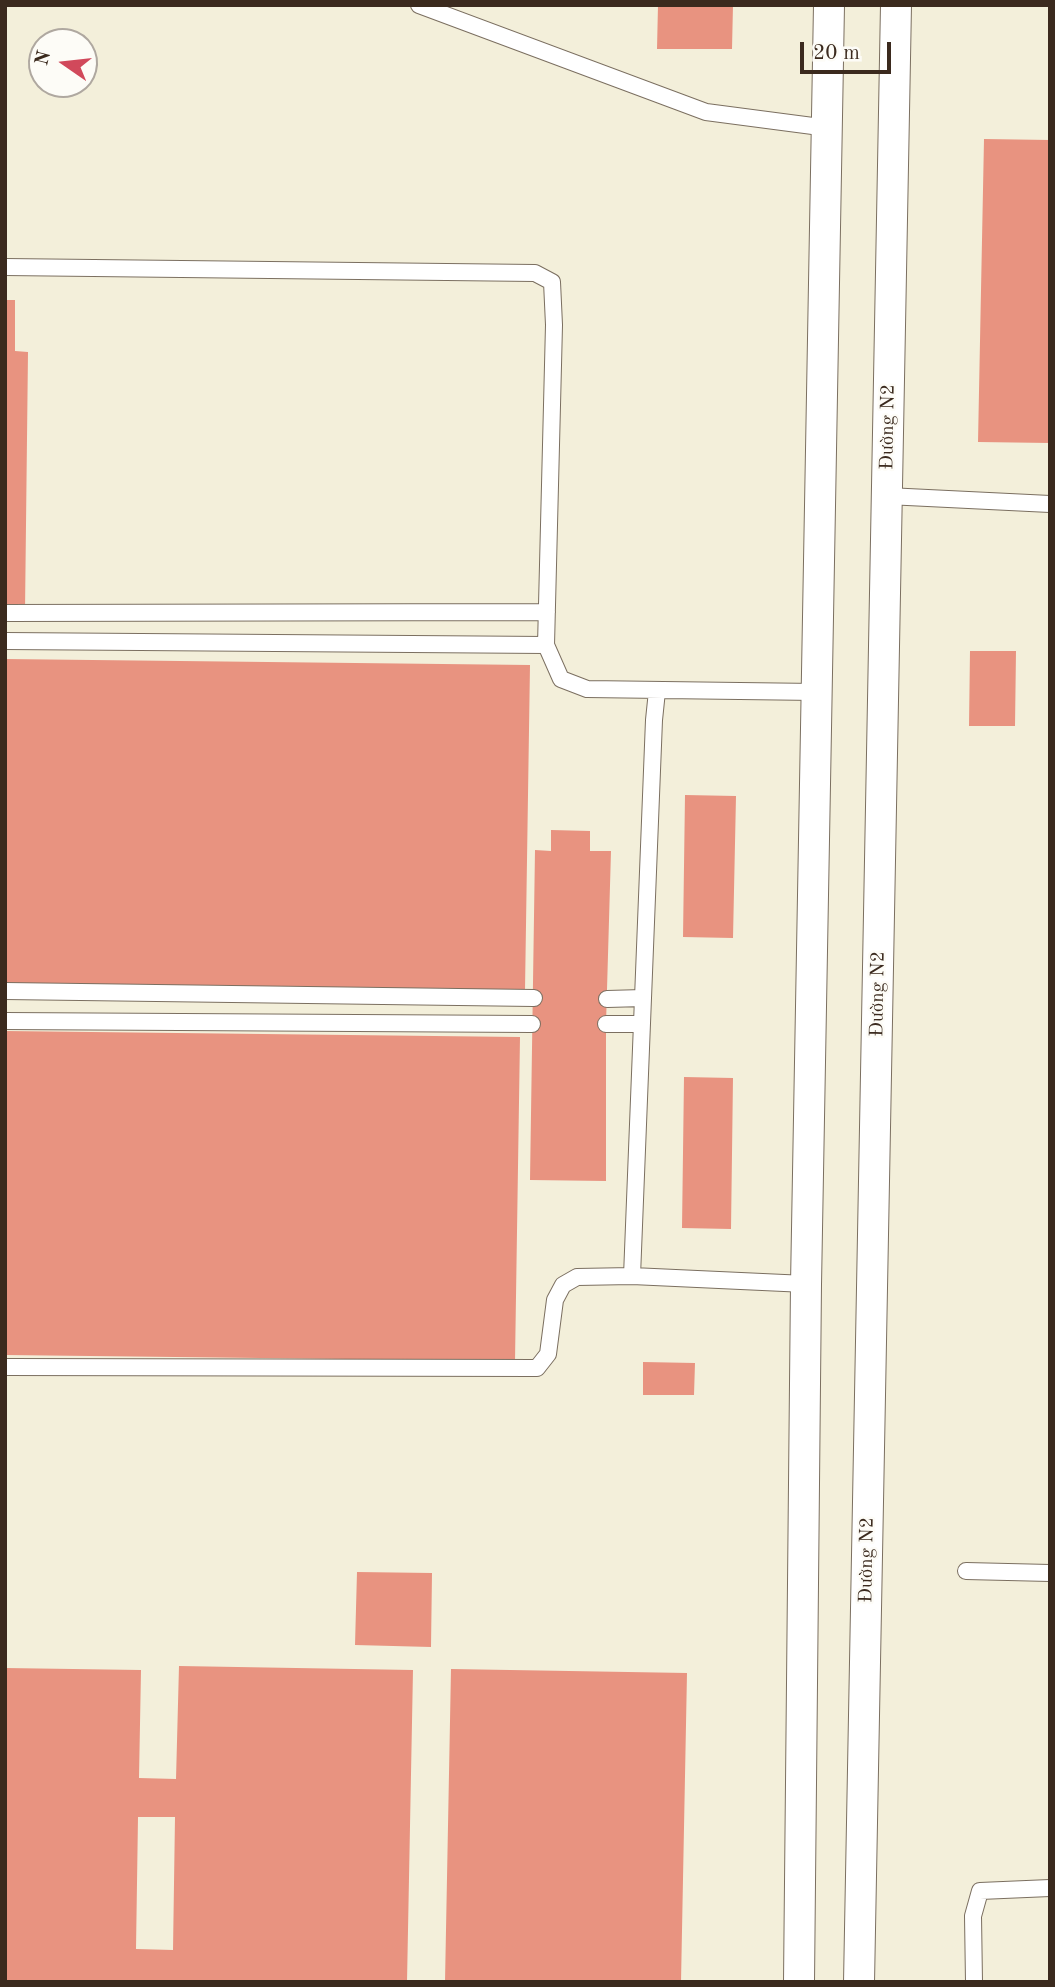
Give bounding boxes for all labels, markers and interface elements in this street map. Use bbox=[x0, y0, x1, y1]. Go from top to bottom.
north arrow bbox=[28, 28, 98, 98]
scale bar bbox=[803, 28, 894, 72]
text: 20 m bbox=[813, 43, 860, 64]
text: N bbox=[33, 49, 55, 68]
street label: Đường N2 bbox=[876, 384, 900, 470]
street label: Đường N2 bbox=[866, 951, 890, 1037]
street label: Đường N2 bbox=[855, 1517, 879, 1603]

